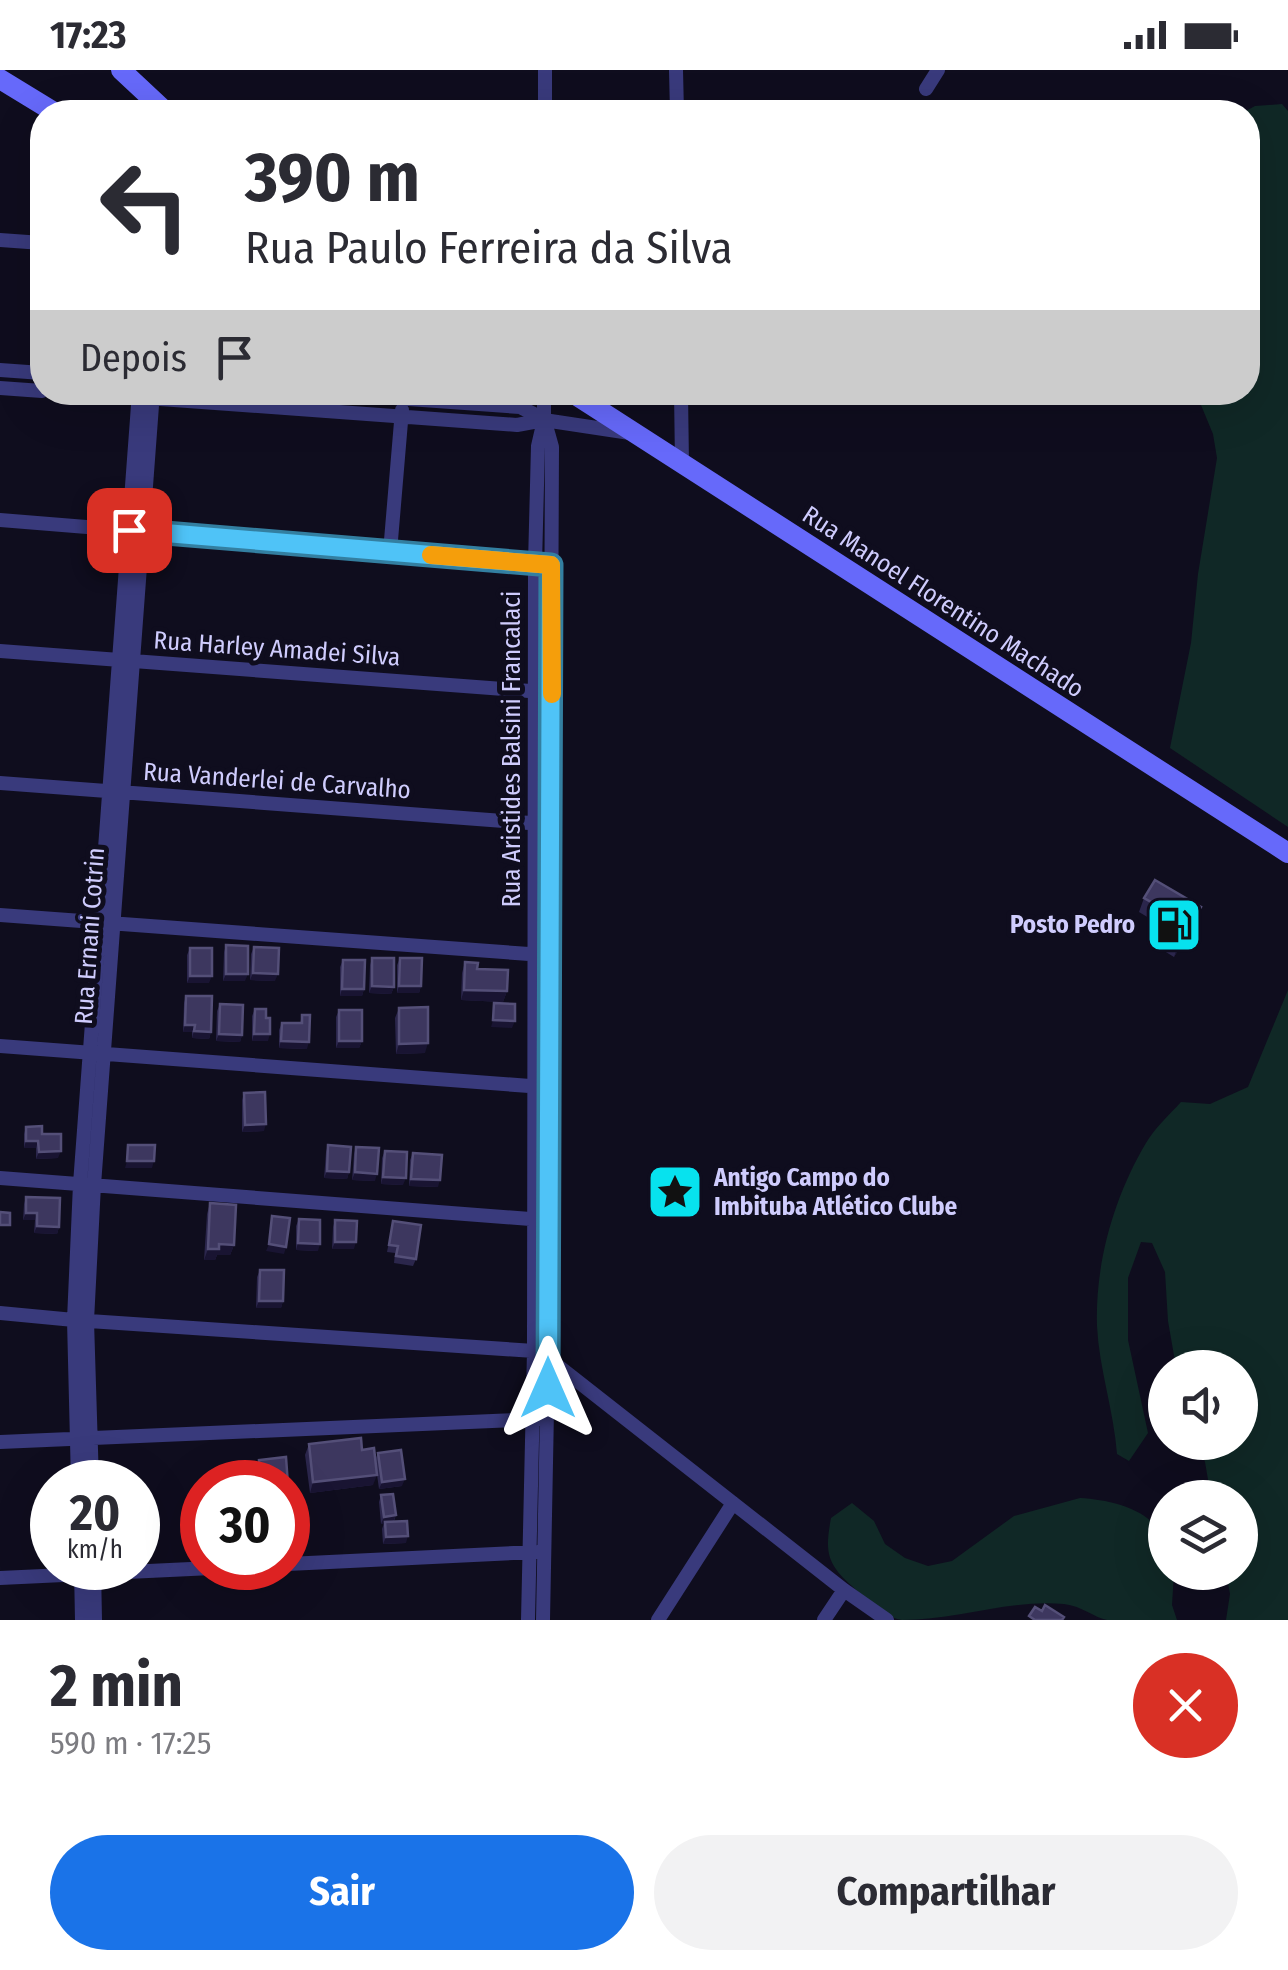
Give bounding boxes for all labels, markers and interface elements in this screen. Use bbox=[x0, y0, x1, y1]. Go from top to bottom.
text: 17:23 bbox=[50, 12, 127, 58]
text: 390 m bbox=[245, 136, 420, 220]
icon: left bbox=[80, 140, 210, 270]
text: Rua Paulo Ferreira da Silva bbox=[245, 221, 733, 275]
icon: arrive bbox=[207, 330, 262, 385]
text: Depois bbox=[80, 335, 187, 381]
pin bbox=[87, 488, 172, 573]
street label: Rua Manoel Florentino Machado bbox=[797, 500, 1089, 704]
icon: arrive bbox=[102, 503, 157, 558]
street label: Rua Aristides Balsini Francalaci bbox=[497, 591, 527, 907]
street label: Rua Harley Amadei Silva bbox=[153, 625, 401, 673]
street label: Rua Vanderlei de Carvalho bbox=[142, 757, 412, 805]
street label: Rua Ernani Cotrin bbox=[69, 846, 111, 1026]
fuel station icon: Posto Pedro bbox=[1144, 895, 1204, 955]
place label: Posto Pedro bbox=[1010, 910, 1135, 940]
place icon: Antigo Campo do Imbituba Atlético Clube bbox=[645, 1162, 705, 1222]
place label: Antigo Campo do Imbituba Atlético Clube bbox=[713, 1163, 958, 1222]
position arrow bbox=[496, 1336, 600, 1440]
map controls bbox=[1148, 1350, 1258, 1590]
button: sound bbox=[1148, 1350, 1258, 1460]
speed limit sign: 30 bbox=[180, 1460, 310, 1590]
button: layers bbox=[1148, 1480, 1258, 1590]
text: 20 bbox=[70, 1483, 120, 1543]
text: km/h bbox=[67, 1535, 123, 1565]
text: 2 min bbox=[50, 1650, 183, 1722]
button: close bbox=[1133, 1653, 1238, 1758]
text: 590 m · 17:25 bbox=[50, 1724, 211, 1762]
button: Sair bbox=[50, 1835, 634, 1950]
button: Compartilhar bbox=[654, 1835, 1238, 1950]

